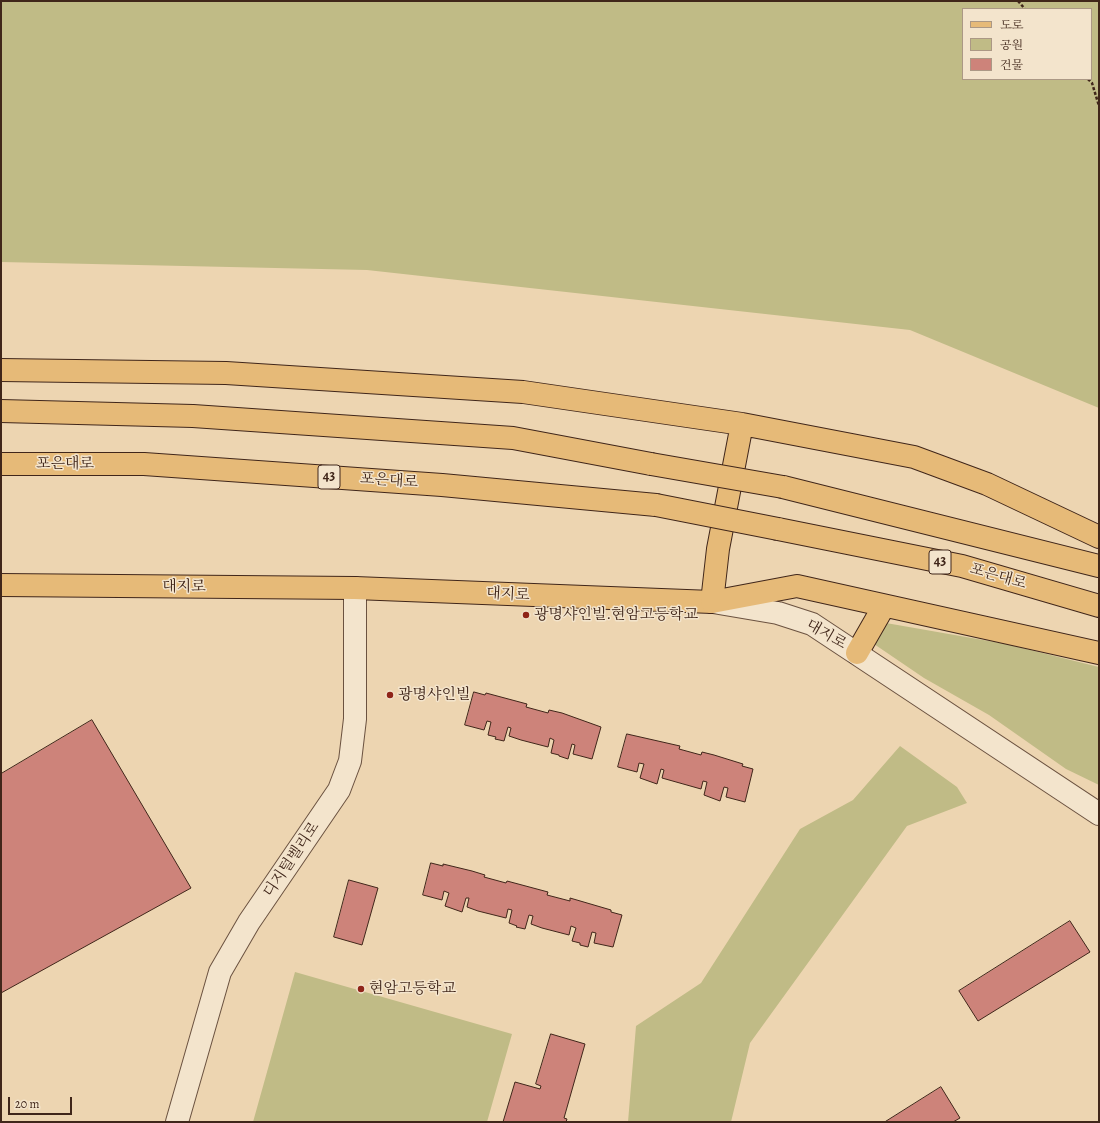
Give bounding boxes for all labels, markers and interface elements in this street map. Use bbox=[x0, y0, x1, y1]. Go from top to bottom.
legend bbox=[962, 8, 1092, 80]
text: 도로 bbox=[1000, 17, 1023, 33]
text: 공원 bbox=[1000, 37, 1023, 53]
text: 건물 bbox=[1000, 57, 1023, 73]
street label: 포은대로 bbox=[36, 455, 94, 473]
road number: 43 bbox=[318, 465, 340, 489]
street label: 포은대로 bbox=[359, 470, 419, 492]
road number: 43 bbox=[929, 550, 951, 574]
street label: 포은대로 bbox=[968, 560, 1028, 594]
street label: 대지로 bbox=[162, 578, 206, 596]
street label: 대지로 bbox=[486, 585, 530, 605]
place label: 광명샤인빌.현암고등학교 bbox=[534, 606, 698, 624]
marker: 광명샤인빌.현암고등학교 bbox=[521, 610, 531, 620]
street label: 대지로 bbox=[803, 616, 849, 654]
place label: 광명샤인빌 bbox=[398, 686, 470, 704]
marker: 광명샤인빌 bbox=[385, 690, 395, 700]
street label: 디지털벨리로 bbox=[260, 819, 324, 901]
place label: 현암고등학교 bbox=[369, 980, 456, 998]
marker: 현암고등학교 bbox=[356, 984, 366, 994]
scale bar bbox=[10, 1089, 74, 1115]
text: 20 m bbox=[15, 1096, 39, 1112]

